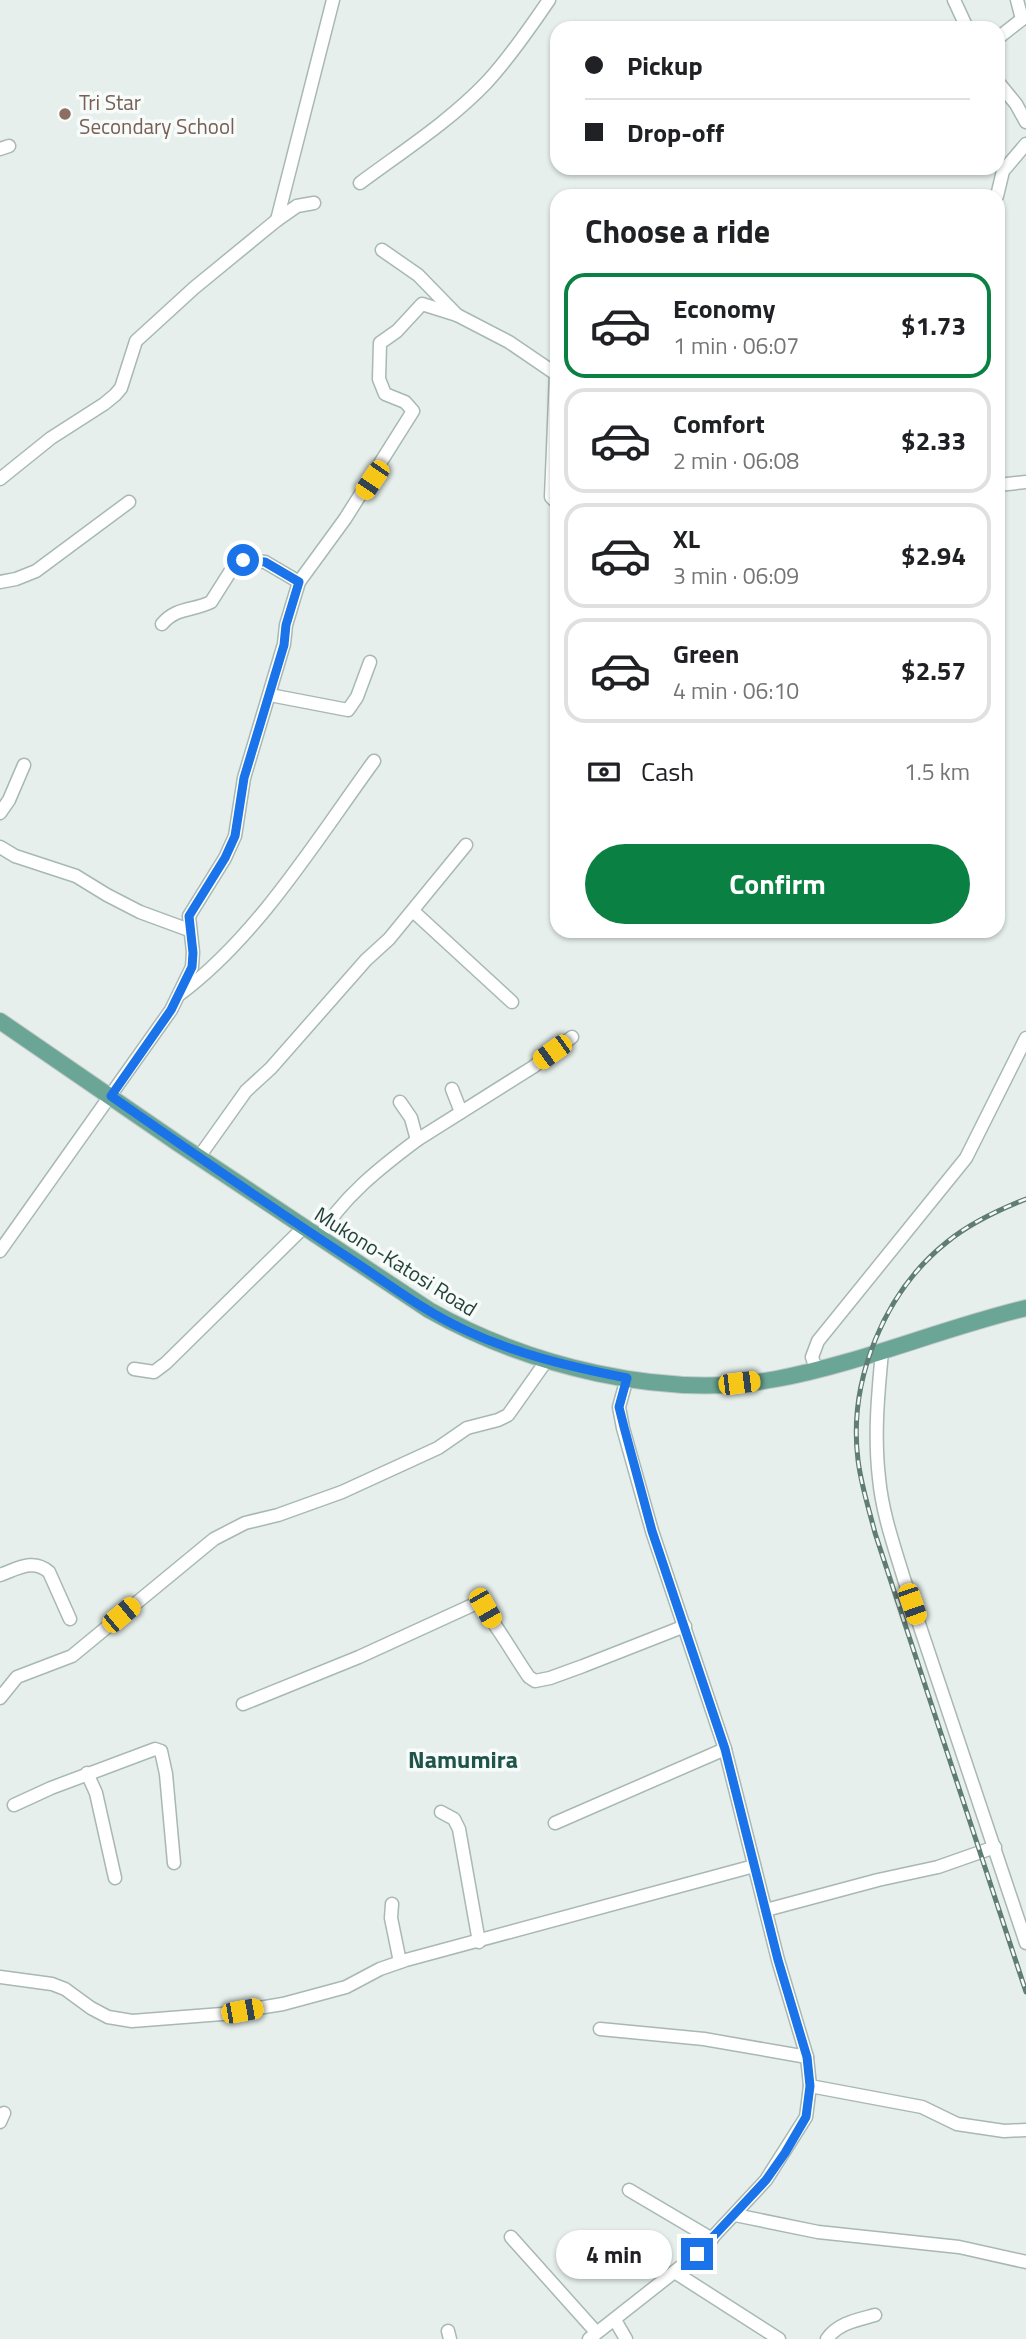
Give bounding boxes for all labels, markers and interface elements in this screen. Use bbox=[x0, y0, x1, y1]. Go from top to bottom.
text: Pickup bbox=[627, 46, 703, 85]
place label: Tri Star Secondary School bbox=[79, 86, 235, 142]
marker: Tri Star Secondary School bbox=[57, 106, 73, 122]
text: Drop-off bbox=[627, 113, 724, 152]
text: Choose a ride bbox=[585, 207, 770, 255]
text: Economy bbox=[673, 289, 775, 328]
icon: car bbox=[589, 294, 652, 357]
text: $1.73 bbox=[901, 306, 966, 345]
text: 1 min · 06:07 bbox=[673, 328, 799, 363]
text: Comfort bbox=[673, 404, 765, 443]
icon: car bbox=[589, 409, 652, 472]
text: $2.33 bbox=[901, 421, 966, 460]
text: 2 min · 06:08 bbox=[673, 443, 799, 478]
car bbox=[352, 457, 393, 503]
text: XL bbox=[673, 519, 700, 558]
icon: car bbox=[589, 524, 652, 587]
text: $2.94 bbox=[901, 536, 966, 575]
route start bbox=[227, 544, 259, 576]
text: 3 min · 06:09 bbox=[673, 558, 799, 593]
text: Green bbox=[673, 634, 739, 673]
icon: car bbox=[589, 639, 652, 702]
text: $2.57 bbox=[901, 651, 966, 690]
text: 4 min · 06:10 bbox=[673, 673, 799, 708]
text: Cash bbox=[641, 752, 694, 791]
icon: cash bbox=[585, 753, 623, 791]
text: 1.5 km bbox=[904, 754, 970, 789]
button: Confirm bbox=[585, 844, 970, 924]
car bbox=[529, 1031, 576, 1073]
street label: Mukono-Katosi Road bbox=[308, 1198, 484, 1324]
car bbox=[717, 1370, 762, 1396]
car bbox=[896, 1581, 929, 1627]
car bbox=[466, 1585, 505, 1631]
car bbox=[99, 1593, 144, 1637]
district label: Namumira bbox=[408, 1741, 518, 1777]
car bbox=[220, 1997, 265, 2025]
callout: 4 min bbox=[557, 2230, 672, 2278]
text: 4 min bbox=[586, 2237, 642, 2272]
route end bbox=[681, 2238, 713, 2270]

